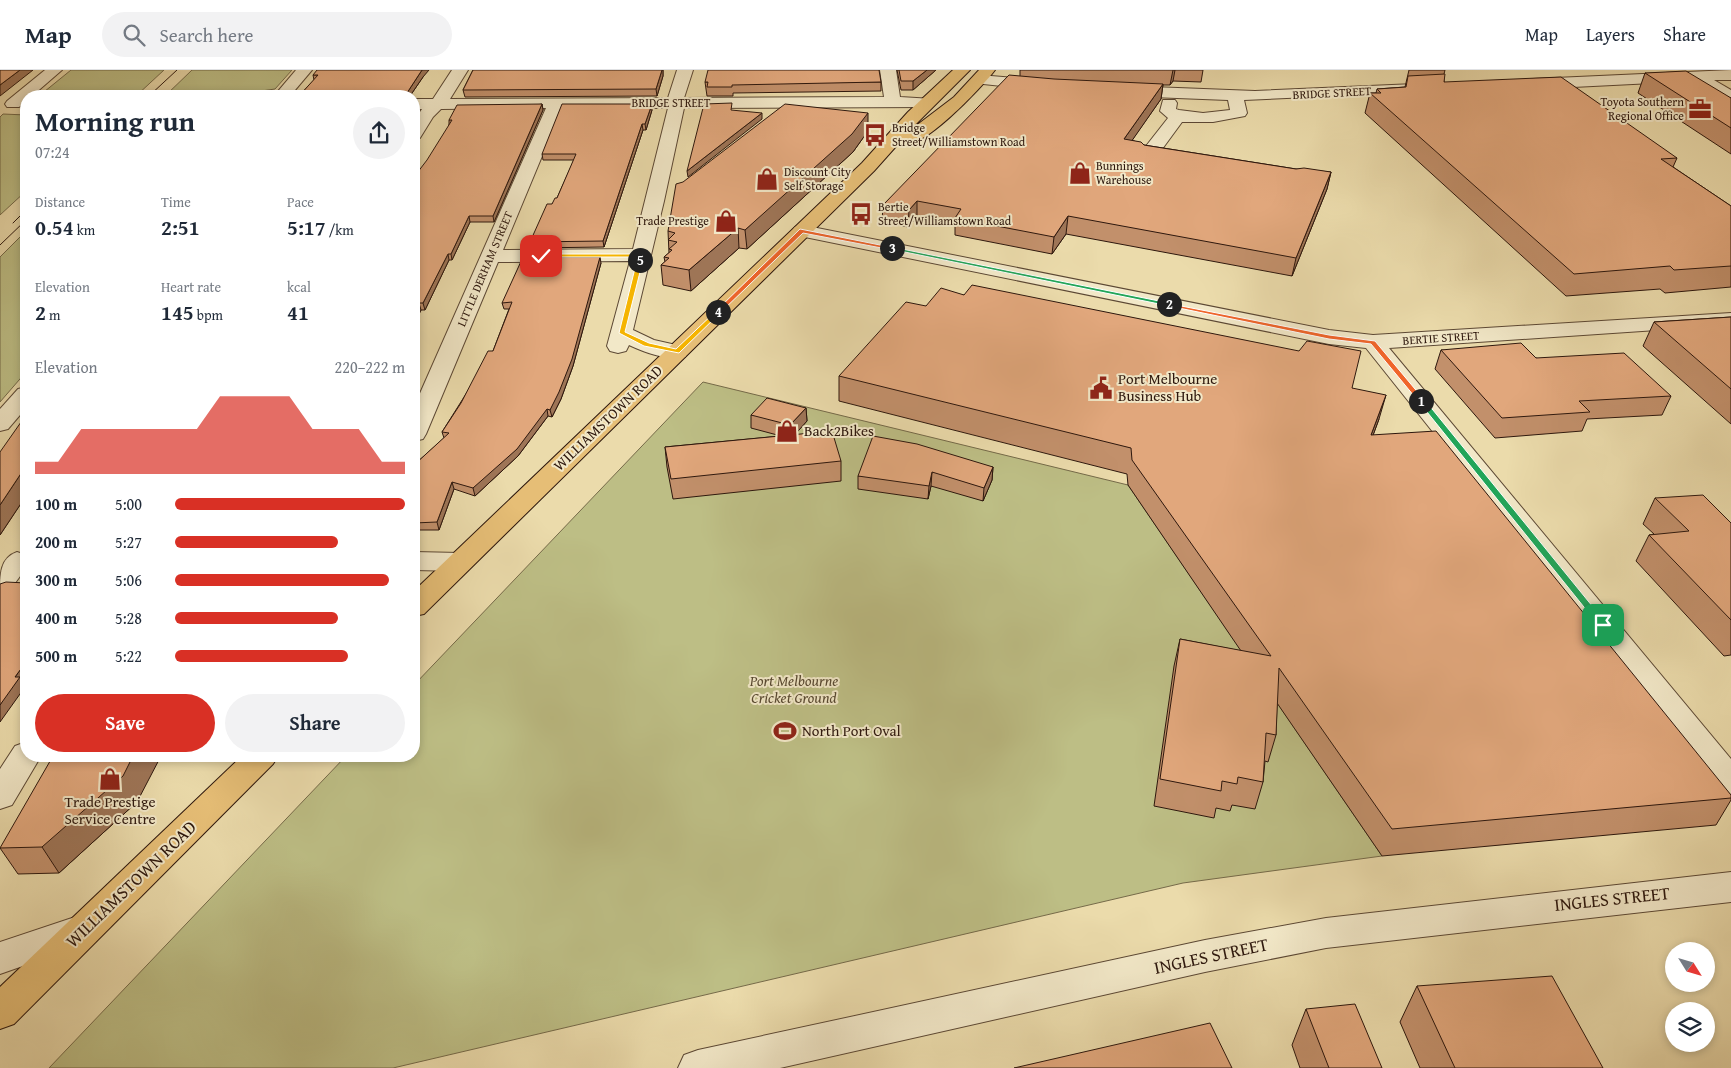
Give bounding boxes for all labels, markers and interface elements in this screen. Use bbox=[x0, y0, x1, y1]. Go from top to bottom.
search box bbox=[102, 12, 452, 57]
text: Map bbox=[25, 17, 72, 52]
icon: search bbox=[120, 21, 148, 49]
text: Search here bbox=[160, 21, 253, 49]
text: Map bbox=[1525, 21, 1558, 48]
text: Layers bbox=[1586, 21, 1635, 48]
text: Share bbox=[1663, 21, 1706, 48]
street label: BRIDGE STREET bbox=[1292, 82, 1372, 103]
place label: Toyota Southern Regional Office bbox=[1600, 93, 1684, 124]
street label: BRIDGE STREET bbox=[632, 94, 711, 111]
office icon: Toyota Southern Regional Office bbox=[1687, 96, 1713, 122]
text: Morning run bbox=[35, 100, 195, 141]
button: share bbox=[353, 107, 405, 159]
place label: Bridge Street/Williamstown Road bbox=[892, 119, 1026, 150]
bus stop icon: Bridge Street/Williamstown Road bbox=[862, 122, 888, 148]
text: 07:24 bbox=[35, 140, 70, 164]
place label: Bunnings Warehouse bbox=[1096, 157, 1152, 188]
shop icon: Bunnings Warehouse bbox=[1067, 160, 1093, 186]
place label: Discount City Self Storage bbox=[784, 163, 851, 194]
shop icon: Discount City Self Storage bbox=[754, 166, 780, 192]
text: Distance bbox=[35, 192, 85, 212]
text: Time bbox=[161, 192, 191, 212]
text: Pace bbox=[287, 192, 314, 212]
place label: Bertie Street/Williamstown Road bbox=[878, 198, 1012, 229]
bus stop icon: Bertie Street/Williamstown Road bbox=[848, 201, 874, 227]
street label: LITTLE DERHAM STREET bbox=[453, 208, 517, 329]
shop icon: Trade Prestige bbox=[713, 208, 739, 234]
text: 0.54 bbox=[35, 212, 74, 243]
text: 2:51 bbox=[161, 212, 200, 243]
text: 5:17 bbox=[287, 212, 326, 243]
place label: Trade Prestige bbox=[636, 212, 709, 229]
text: km bbox=[74, 220, 95, 240]
text: /km bbox=[326, 220, 354, 240]
pin bbox=[520, 235, 562, 277]
pin: 3 bbox=[880, 236, 904, 260]
text: 3 bbox=[889, 238, 896, 258]
icon: check bbox=[527, 242, 555, 270]
pin: 5 bbox=[628, 248, 652, 272]
text: 5 bbox=[637, 250, 644, 270]
text: Elevation bbox=[35, 277, 90, 297]
text: Heart rate bbox=[161, 277, 221, 297]
text: kcal bbox=[287, 277, 311, 297]
pin: 2 bbox=[1156, 292, 1182, 316]
text: 2 bbox=[1166, 294, 1173, 314]
text: 2 bbox=[35, 297, 46, 328]
text: 145 bbox=[161, 297, 194, 328]
text: 41 bbox=[287, 297, 309, 328]
pin: 4 bbox=[706, 300, 730, 324]
text: 4 bbox=[715, 302, 722, 322]
text: m bbox=[46, 305, 60, 325]
text: bpm bbox=[194, 305, 223, 325]
street label: BERTIE STREET bbox=[1402, 326, 1480, 349]
text: Elevation bbox=[35, 355, 98, 379]
text: 220–222 m bbox=[335, 355, 405, 379]
street label: WILLIAMSTOWN ROAD bbox=[548, 360, 667, 475]
place label: Port Melbourne Business Hub bbox=[1118, 368, 1217, 406]
public building icon: Port Melbourne Business Hub bbox=[1088, 375, 1114, 401]
pin: 1 bbox=[1408, 388, 1434, 414]
text: 1 bbox=[1418, 391, 1425, 411]
shop icon: Back2Bikes bbox=[774, 418, 800, 444]
place label: Back2Bikes bbox=[804, 420, 874, 441]
text: 100 m bbox=[35, 492, 77, 516]
text: 5:00 bbox=[115, 492, 142, 516]
text: 200 m bbox=[35, 530, 77, 554]
text: 5:27 bbox=[115, 530, 142, 554]
text: 300 m bbox=[35, 568, 77, 592]
text: 5:06 bbox=[115, 568, 142, 592]
pin bbox=[1582, 604, 1624, 646]
text: 400 m bbox=[35, 606, 77, 630]
text: 5:28 bbox=[115, 606, 142, 630]
icon: arrive bbox=[1589, 611, 1617, 639]
text: 500 m bbox=[35, 644, 77, 668]
text: 5:22 bbox=[115, 644, 142, 668]
park label: Port Melbourne Cricket Ground bbox=[749, 670, 838, 708]
button: Save bbox=[35, 694, 215, 752]
button: Share bbox=[225, 694, 405, 752]
sports icon: North Port Oval bbox=[772, 718, 798, 744]
place label: North Port Oval bbox=[802, 720, 901, 741]
shop icon: Trade Prestige Service Centre bbox=[97, 766, 123, 792]
place label: Trade Prestige Service Centre bbox=[64, 791, 156, 829]
street label: WILLIAMSTOWN ROAD bbox=[59, 814, 202, 953]
street label: INGLES STREET bbox=[1553, 879, 1671, 918]
street label: INGLES STREET bbox=[1151, 930, 1270, 981]
north arrow bbox=[1665, 942, 1715, 992]
map controls bbox=[1665, 942, 1715, 1052]
button: layers bbox=[1665, 1002, 1715, 1052]

